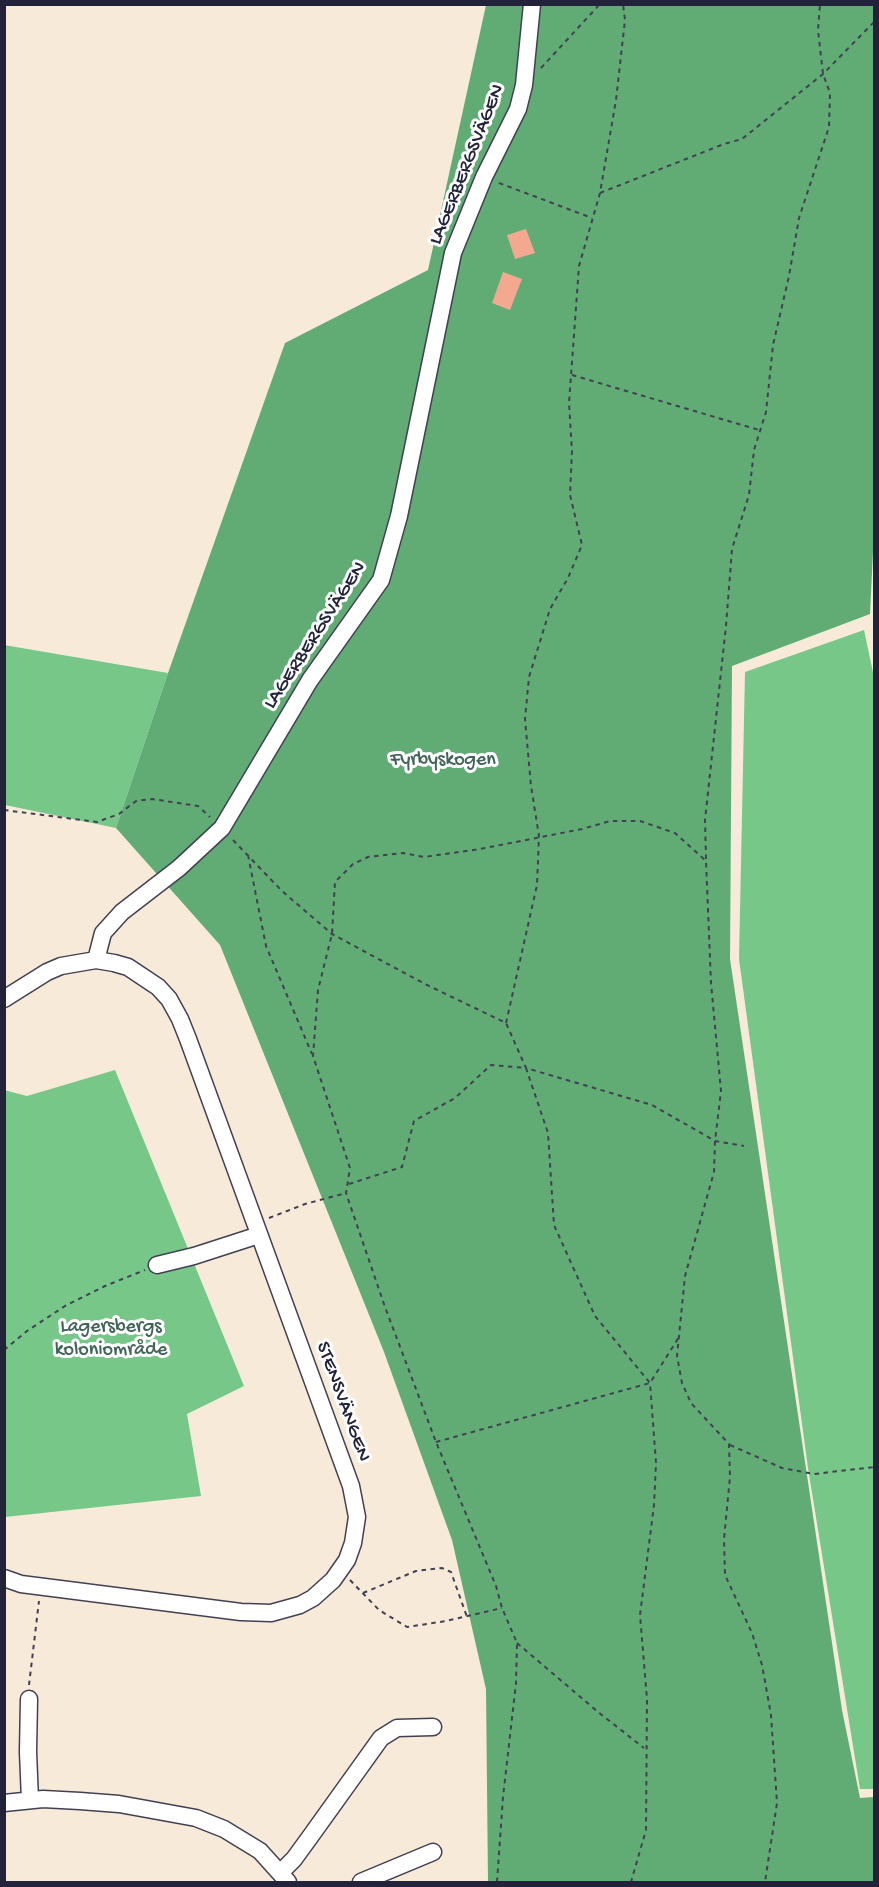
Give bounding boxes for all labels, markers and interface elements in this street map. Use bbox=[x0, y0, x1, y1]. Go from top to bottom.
street label: LAGERBERGSVÄGEN bbox=[425, 81, 511, 249]
street label: LAGERBERGSVÄGEN bbox=[259, 558, 373, 714]
park label: Fyrbyskogen bbox=[390, 749, 496, 773]
park label: Lagersbergs koloniområde bbox=[55, 1316, 167, 1363]
street label: STENSVÄNGEN bbox=[309, 1339, 375, 1465]

